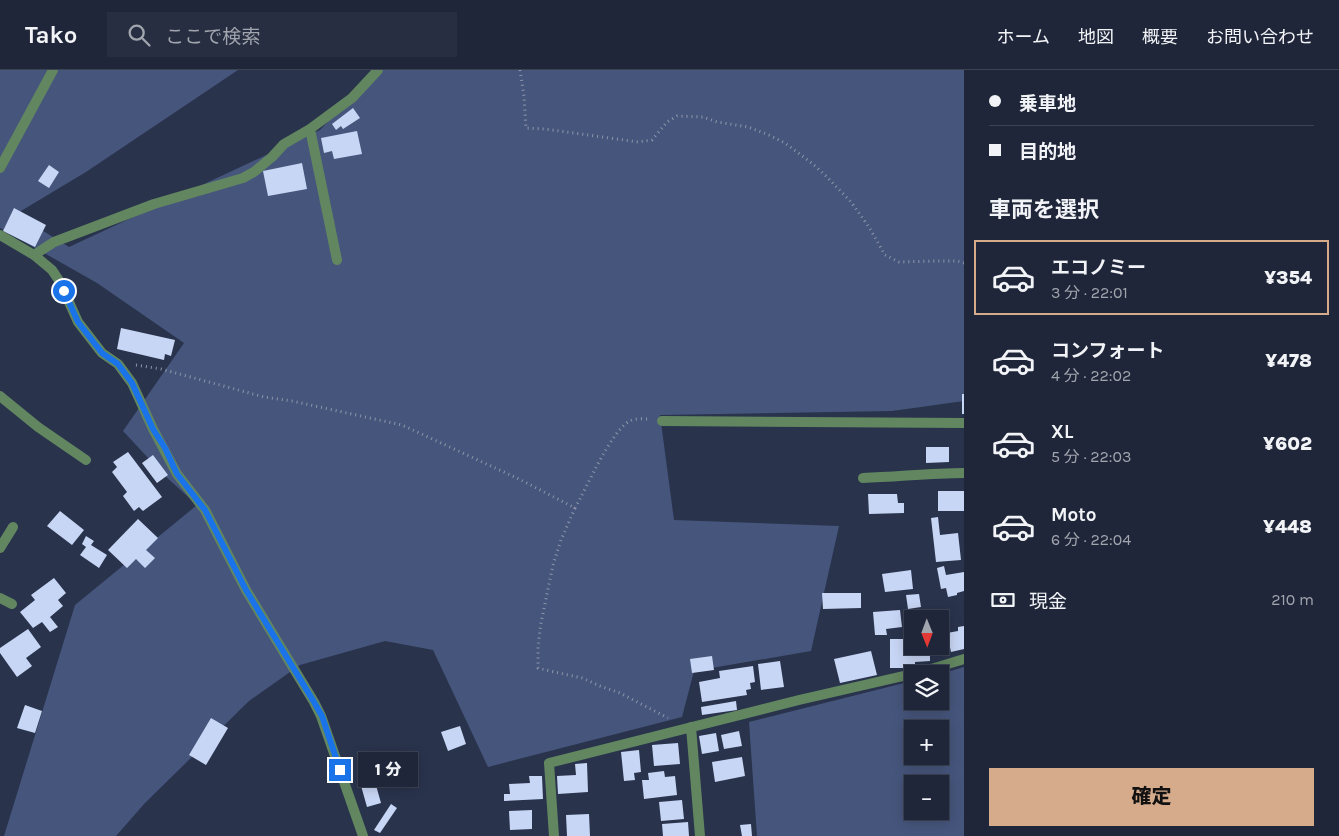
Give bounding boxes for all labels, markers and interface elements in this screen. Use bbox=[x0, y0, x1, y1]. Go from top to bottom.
search box bbox=[107, 12, 457, 57]
text: Tako bbox=[25, 21, 77, 49]
icon: search bbox=[125, 21, 153, 49]
text: ここで検索 bbox=[165, 26, 260, 48]
text: ホーム bbox=[997, 26, 1050, 48]
text: 地図 bbox=[1078, 26, 1114, 48]
text: 概要 bbox=[1142, 26, 1178, 48]
text: お問い合わせ bbox=[1206, 26, 1314, 48]
text: 乗車地 bbox=[1019, 93, 1076, 115]
text: 目的地 bbox=[1019, 141, 1076, 163]
text: 車両を選択 bbox=[989, 197, 1099, 223]
icon: car bbox=[991, 255, 1036, 300]
text: エコノミー bbox=[1051, 257, 1146, 279]
text: ¥354 bbox=[1264, 267, 1312, 289]
route start bbox=[53, 280, 75, 302]
text: 3 分 · 22:01 bbox=[1051, 283, 1128, 302]
icon: car bbox=[991, 338, 1036, 383]
text: コンフォート bbox=[1051, 340, 1164, 362]
text: ¥478 bbox=[1265, 350, 1312, 372]
text: 4 分 · 22:02 bbox=[1051, 366, 1131, 385]
icon: car bbox=[991, 421, 1036, 466]
text: XL bbox=[1051, 421, 1073, 443]
text: ¥602 bbox=[1263, 433, 1312, 455]
text: 5 分 · 22:03 bbox=[1051, 447, 1131, 466]
icon: car bbox=[991, 504, 1036, 549]
text: Moto bbox=[1051, 504, 1097, 526]
text: ¥448 bbox=[1263, 516, 1312, 538]
text: 6 分 · 22:04 bbox=[1051, 530, 1131, 549]
icon: cash bbox=[989, 586, 1017, 614]
text: 210 m bbox=[1271, 590, 1314, 609]
text: 現金 bbox=[1029, 591, 1067, 613]
north arrow bbox=[904, 610, 949, 655]
map controls bbox=[904, 610, 949, 820]
button: layers bbox=[904, 665, 949, 710]
button: + bbox=[904, 720, 949, 765]
callout: 1 分 bbox=[358, 752, 418, 788]
route end bbox=[329, 759, 351, 781]
text: 1 分 bbox=[375, 760, 401, 779]
button: 確定 bbox=[989, 768, 1314, 826]
button: − bbox=[904, 775, 949, 820]

